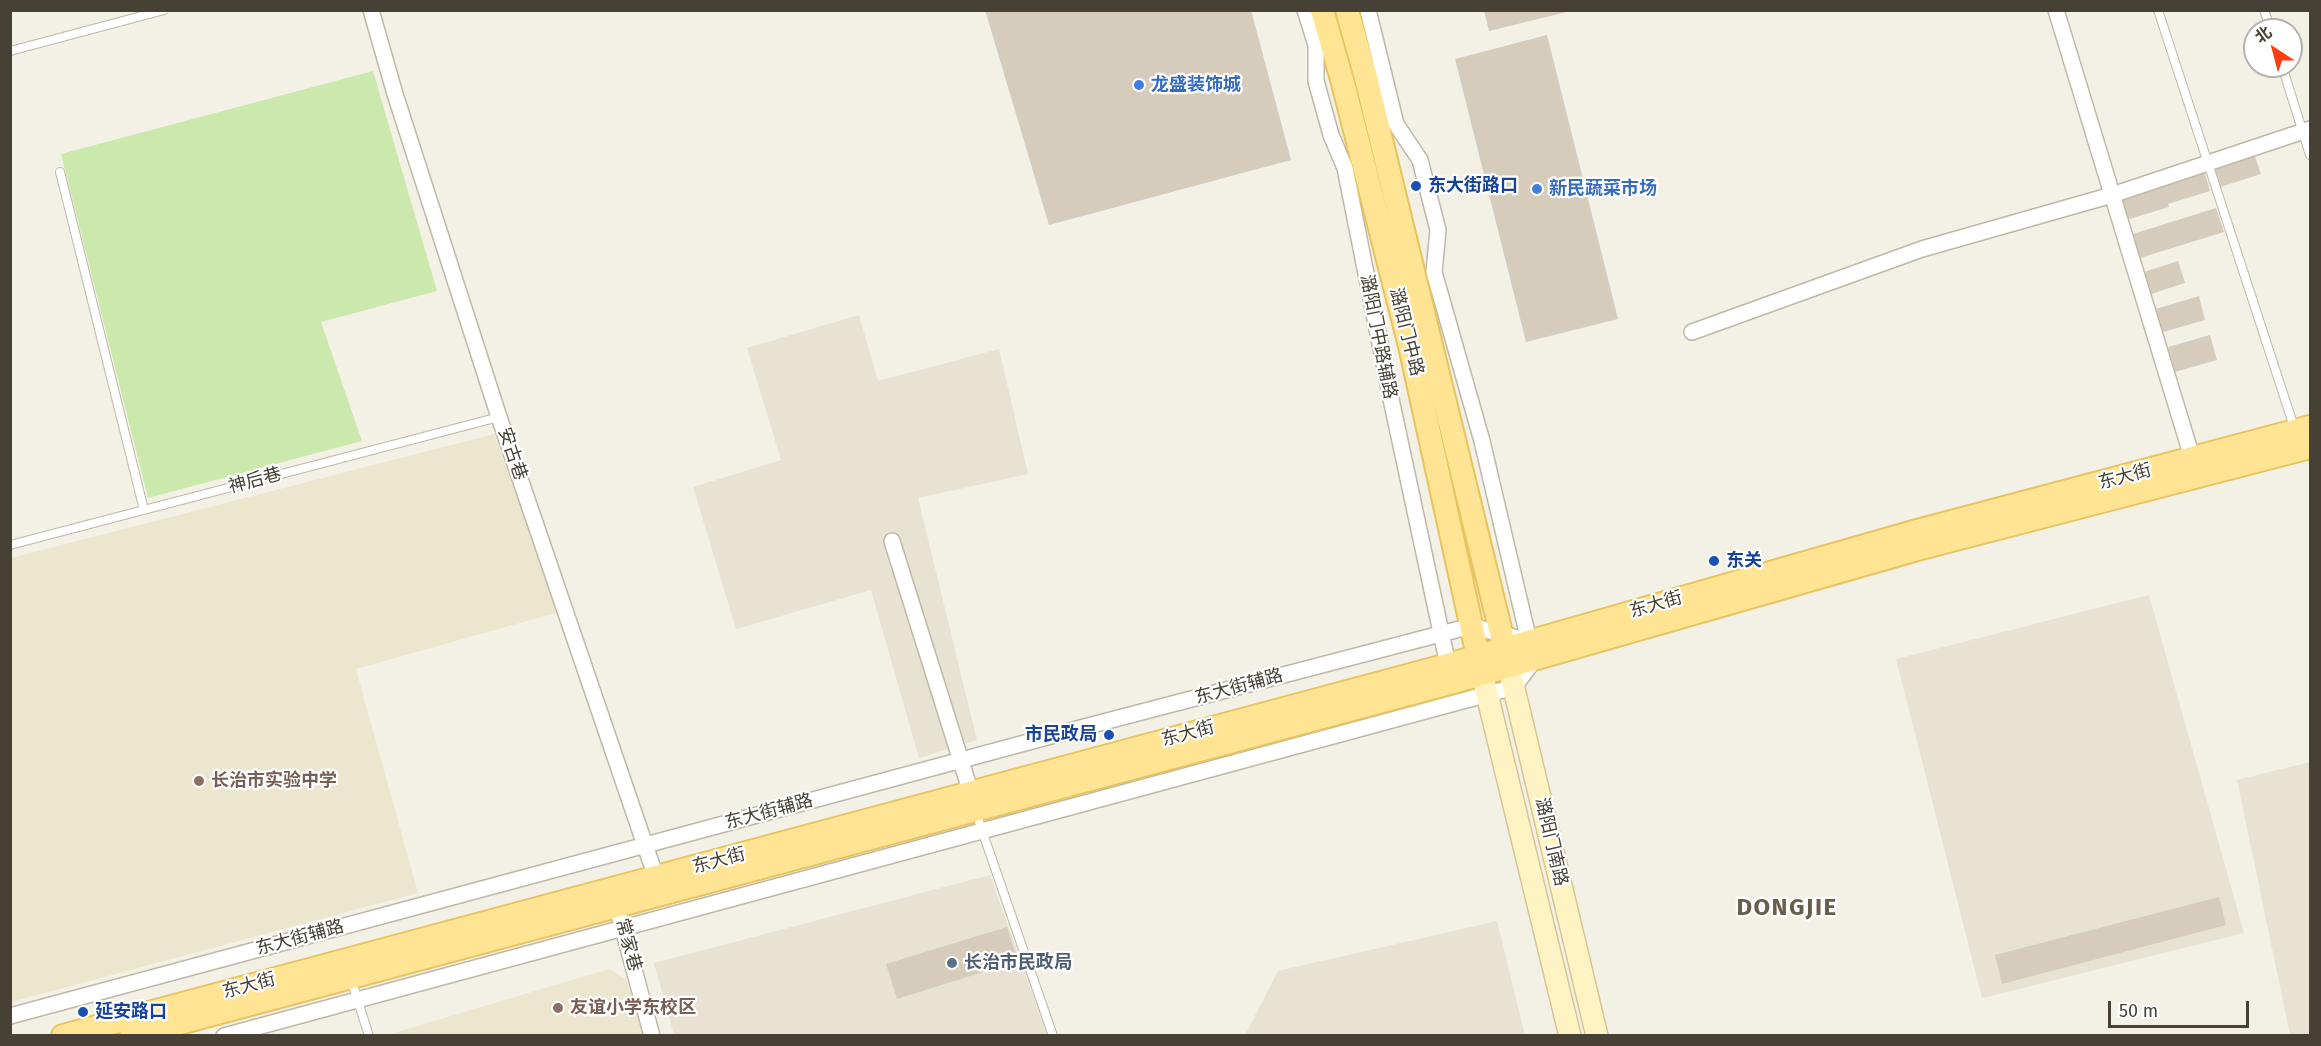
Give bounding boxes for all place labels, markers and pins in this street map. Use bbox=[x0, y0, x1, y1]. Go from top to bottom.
place label: 龙盛装饰城 bbox=[1151, 74, 1241, 96]
marker: 龙盛装饰城 bbox=[1132, 78, 1146, 92]
place label: 东大街路口 bbox=[1428, 175, 1518, 197]
place label: 新民蔬菜市场 bbox=[1549, 178, 1657, 200]
marker: 东大街路口 bbox=[1409, 179, 1423, 193]
marker: 新民蔬菜市场 bbox=[1530, 182, 1544, 196]
place label: 东关 bbox=[1726, 550, 1762, 572]
marker: 东关 bbox=[1707, 554, 1721, 568]
place label: 市民政局 bbox=[1025, 724, 1097, 746]
marker: 市民政局 bbox=[1102, 728, 1116, 742]
place label: 长治市实验中学 bbox=[211, 770, 337, 792]
marker: 长治市实验中学 bbox=[192, 774, 206, 788]
place label: 长治市民政局 bbox=[964, 952, 1072, 974]
marker: 长治市民政局 bbox=[945, 956, 959, 970]
place label: 友谊小学东校区 bbox=[570, 997, 696, 1019]
place label: 延安路口 bbox=[95, 1001, 167, 1023]
marker: 友谊小学东校区 bbox=[551, 1001, 565, 1015]
marker: 延安路口 bbox=[76, 1005, 90, 1019]

